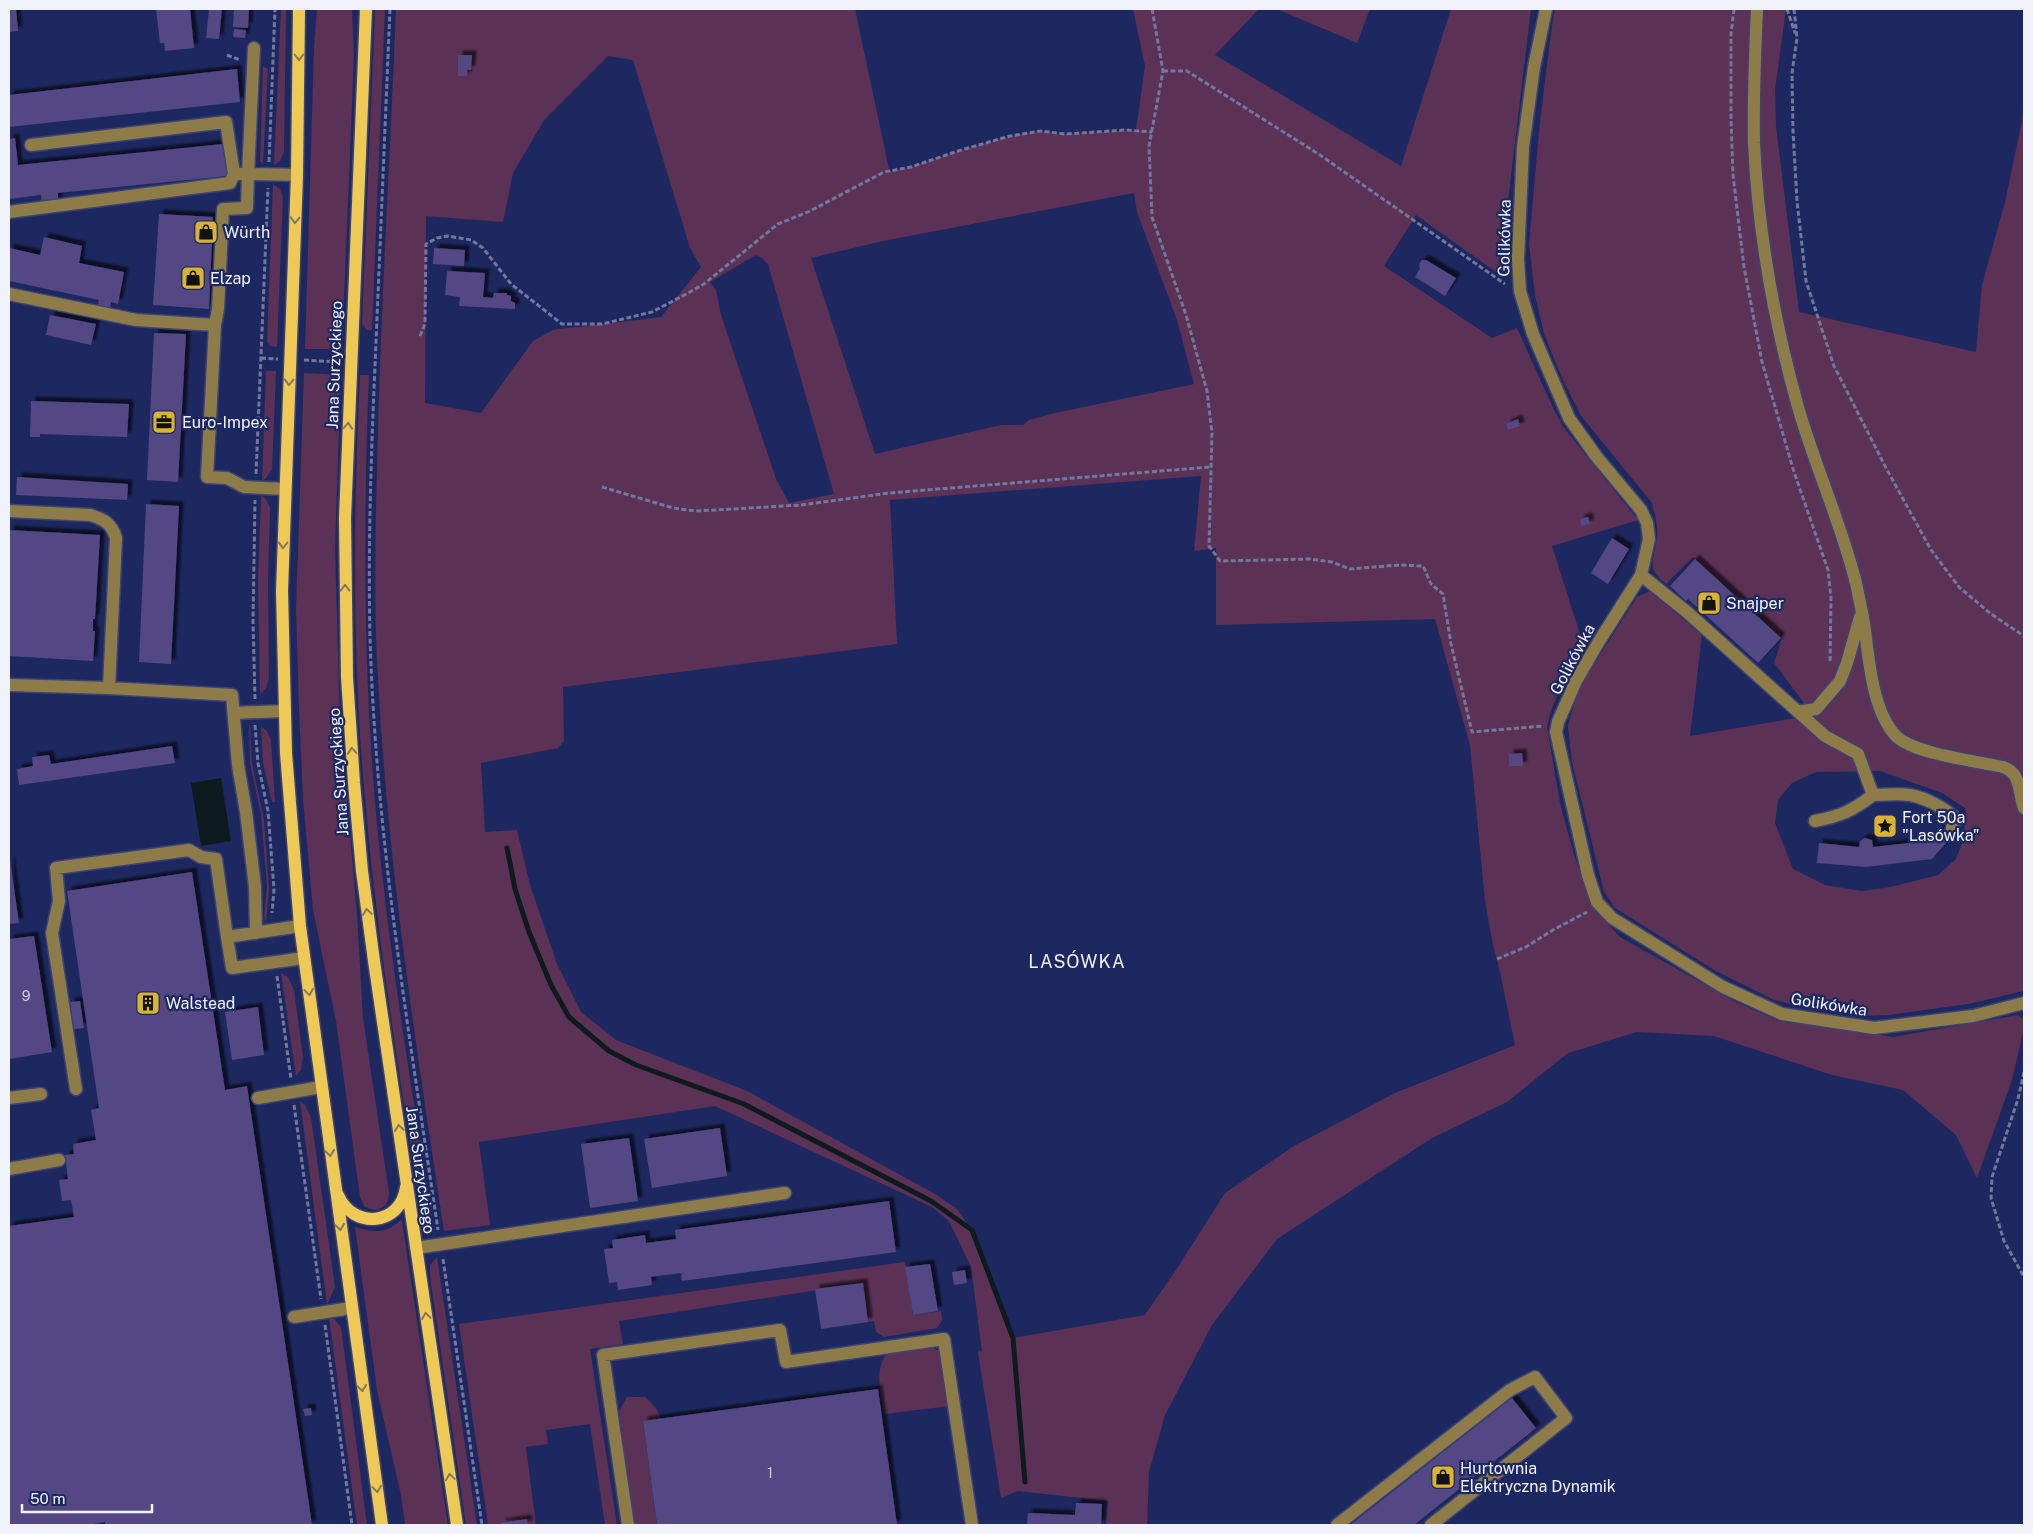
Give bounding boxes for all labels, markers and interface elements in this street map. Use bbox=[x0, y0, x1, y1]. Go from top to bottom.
one-way arrow bbox=[294, 54, 304, 62]
street label: Golikówka bbox=[1494, 199, 1515, 277]
one-way arrow bbox=[290, 216, 301, 224]
shop icon: Würth bbox=[193, 219, 219, 245]
place label: Würth bbox=[224, 223, 270, 242]
shop icon: Elzap bbox=[180, 265, 206, 291]
place label: Elzap bbox=[210, 269, 251, 288]
street label: Jana Surzyckiego bbox=[323, 300, 346, 430]
one-way arrow bbox=[284, 379, 294, 387]
office icon: Euro-Impex bbox=[151, 409, 177, 435]
place label: Euro-Impex bbox=[182, 413, 268, 432]
one-way arrow bbox=[343, 422, 353, 430]
one-way arrow bbox=[278, 541, 289, 549]
one-way arrow bbox=[340, 584, 350, 592]
shop icon: Snajper bbox=[1696, 590, 1722, 616]
place label: Snajper bbox=[1726, 594, 1784, 613]
street label: Golikówka bbox=[1546, 621, 1599, 698]
street label: Jana Surzyckiego bbox=[325, 707, 352, 837]
one-way arrow bbox=[346, 746, 357, 754]
place label: Fort 50a "Lasówka" bbox=[1902, 808, 1980, 845]
place icon: Fort 50a "Lasówka" bbox=[1872, 813, 1898, 839]
one-way arrow bbox=[362, 908, 373, 916]
district label: LASÓWKA bbox=[1028, 950, 1126, 972]
house number: 9 bbox=[22, 988, 31, 1004]
one-way arrow bbox=[303, 988, 313, 996]
street label: Golikówka bbox=[1789, 989, 1869, 1020]
building icon: Walstead bbox=[135, 990, 161, 1016]
place label: Walstead bbox=[166, 994, 235, 1013]
street label: Jana Surzyckiego bbox=[402, 1105, 439, 1235]
one-way arrow bbox=[394, 1124, 404, 1133]
one-way arrow bbox=[324, 1149, 335, 1157]
one-way arrow bbox=[334, 1223, 345, 1231]
one-way arrow bbox=[422, 1312, 432, 1321]
one-way arrow bbox=[357, 1383, 367, 1392]
place label: Hurtownia Elektryczna Dynamik bbox=[1460, 1459, 1616, 1496]
shop icon: Hurtownia Elektryczna Dynamik bbox=[1430, 1464, 1456, 1490]
house number: 1 bbox=[767, 1465, 773, 1481]
one-way arrow bbox=[446, 1473, 456, 1481]
scale bar bbox=[22, 1482, 152, 1514]
one-way arrow bbox=[371, 1485, 381, 1494]
text: 50 m bbox=[30, 1490, 65, 1507]

